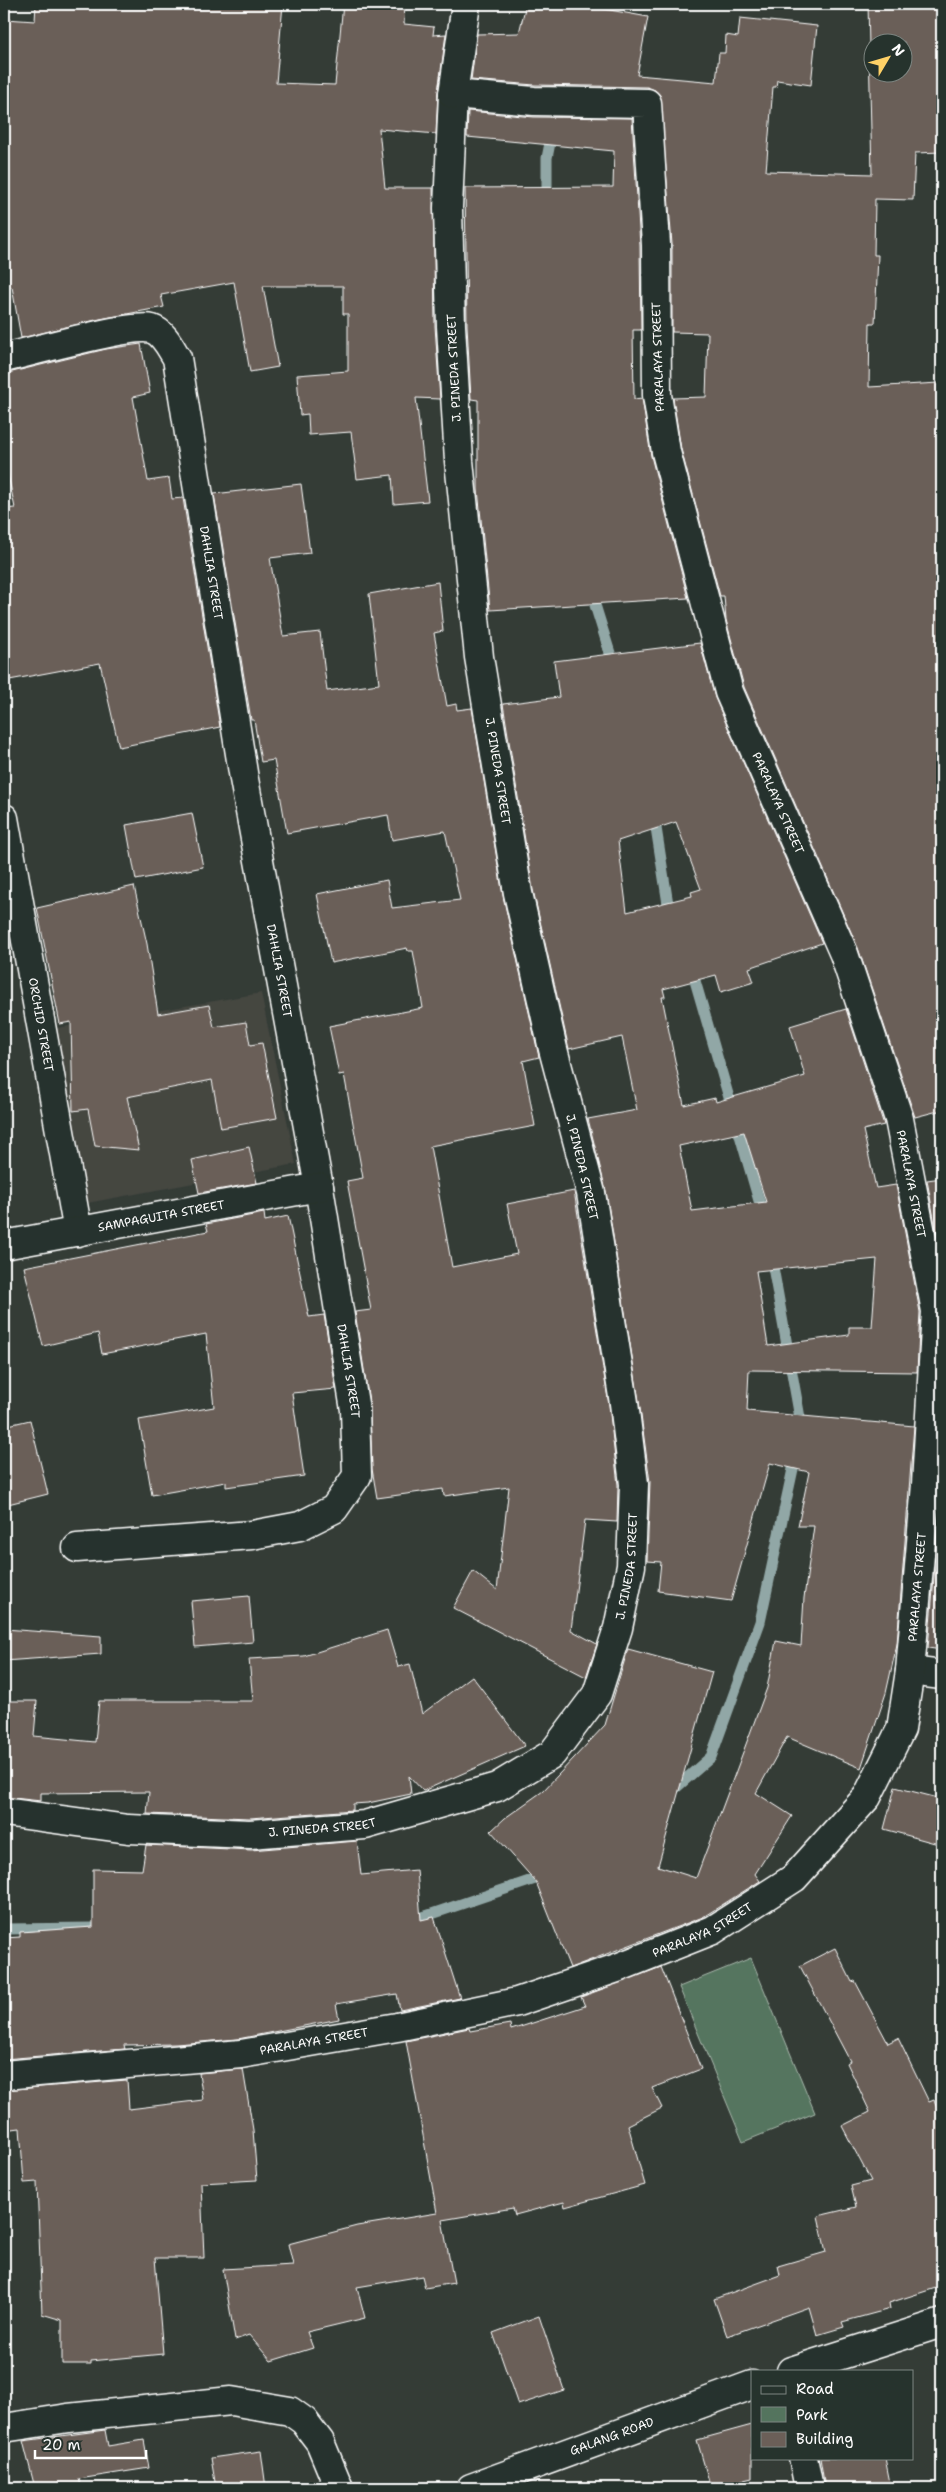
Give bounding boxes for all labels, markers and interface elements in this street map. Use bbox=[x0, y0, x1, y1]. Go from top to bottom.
north arrow bbox=[864, 32, 914, 82]
text: N bbox=[888, 40, 909, 60]
street label: PARALAYA STREET bbox=[648, 301, 668, 412]
street label: J. PINEDA STREET bbox=[443, 313, 465, 422]
street label: DAHLIA STREET bbox=[196, 525, 227, 621]
street label: J. PINEDA STREET bbox=[482, 716, 514, 826]
street label: PARALAYA STREET bbox=[748, 750, 808, 857]
street label: DAHLIA STREET bbox=[263, 923, 296, 1020]
street label: ORCHID STREET bbox=[25, 976, 57, 1074]
street label: J. PINEDA STREET bbox=[562, 1112, 602, 1222]
street label: PARALAYA STREET bbox=[893, 1129, 929, 1240]
street label: SAMPAGUITA STREET bbox=[97, 1196, 227, 1236]
street label: DAHLIA STREET bbox=[333, 1323, 363, 1419]
street label: J. PINEDA STREET bbox=[612, 1512, 641, 1621]
street label: PARALAYA STREET bbox=[905, 1531, 930, 1642]
street label: J. PINEDA STREET bbox=[268, 1814, 379, 1841]
street label: PARALAYA STREET bbox=[650, 1899, 756, 1961]
street label: PARALAYA STREET bbox=[259, 2024, 370, 2059]
legend bbox=[751, 2370, 914, 2460]
text: Road bbox=[796, 2379, 834, 2399]
text: Park bbox=[796, 2405, 828, 2425]
street label: GALANG ROAD bbox=[568, 2414, 656, 2459]
scale bar bbox=[35, 2427, 146, 2459]
text: Building bbox=[796, 2429, 853, 2449]
text: 20 m bbox=[42, 2435, 81, 2455]

